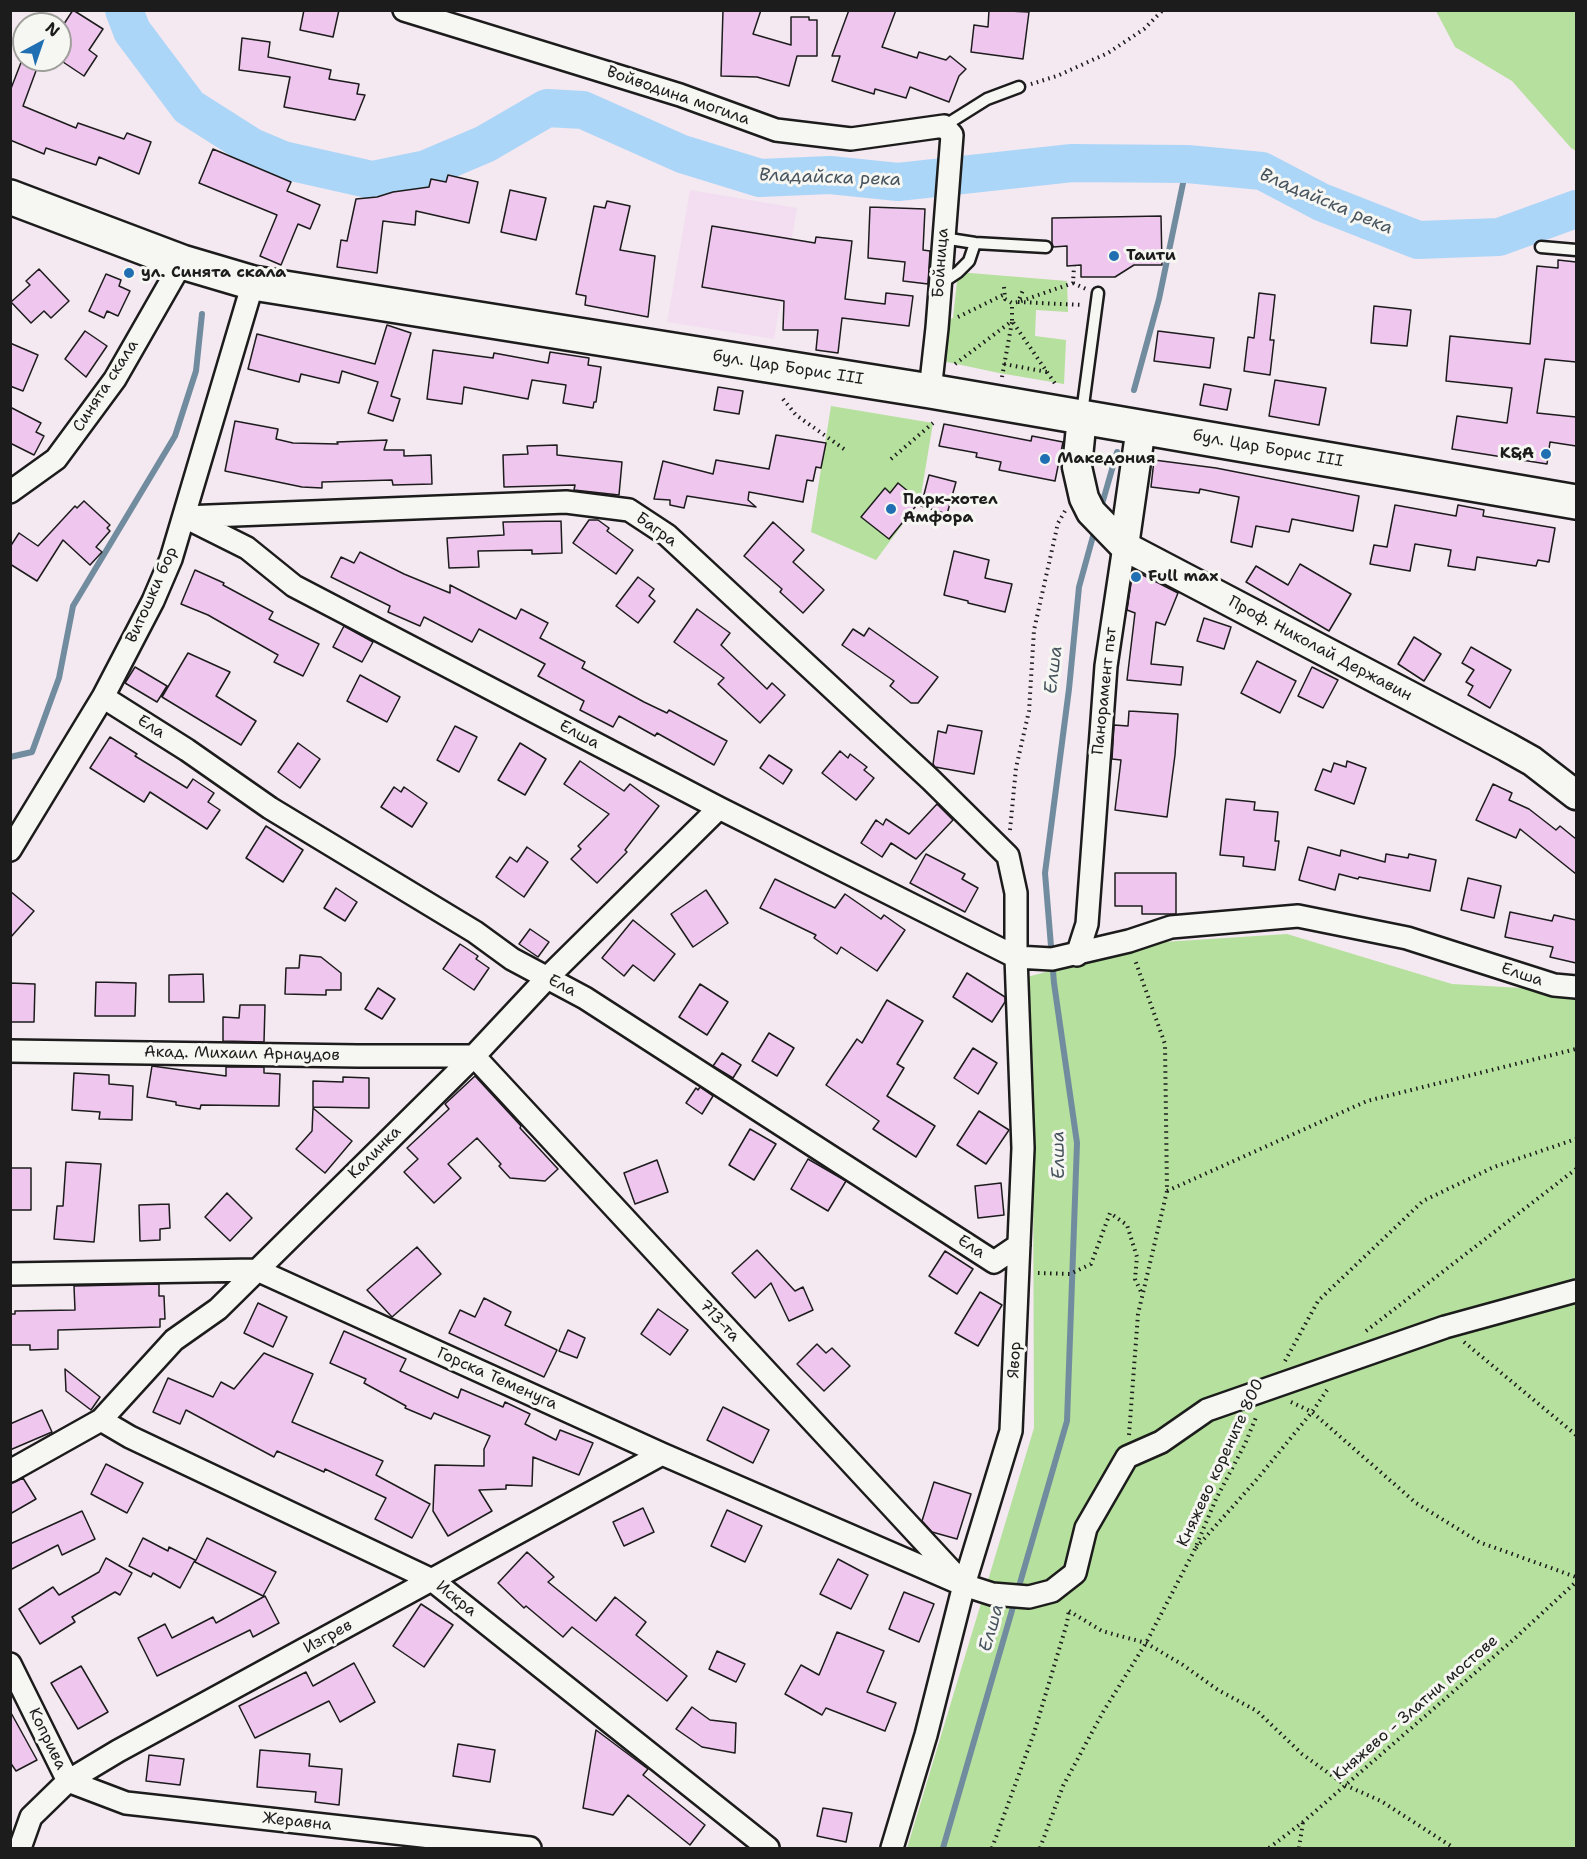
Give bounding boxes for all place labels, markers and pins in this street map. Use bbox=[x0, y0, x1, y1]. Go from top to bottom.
place label: Таити bbox=[1126, 246, 1176, 266]
marker: Таити bbox=[1107, 249, 1121, 263]
place label: ул. Синята скала bbox=[141, 263, 286, 283]
marker: ул. Синята скала bbox=[122, 266, 136, 280]
place label: K&A bbox=[1500, 444, 1534, 464]
marker: K&A bbox=[1539, 447, 1553, 461]
place label: Македония bbox=[1057, 449, 1155, 469]
marker: Македония bbox=[1038, 452, 1052, 466]
place label: Парк-хотел Амфора bbox=[903, 490, 998, 528]
marker: Парк-хотел Амфора bbox=[884, 502, 898, 516]
place label: Full max bbox=[1148, 567, 1218, 587]
marker: Full max bbox=[1129, 570, 1143, 584]

